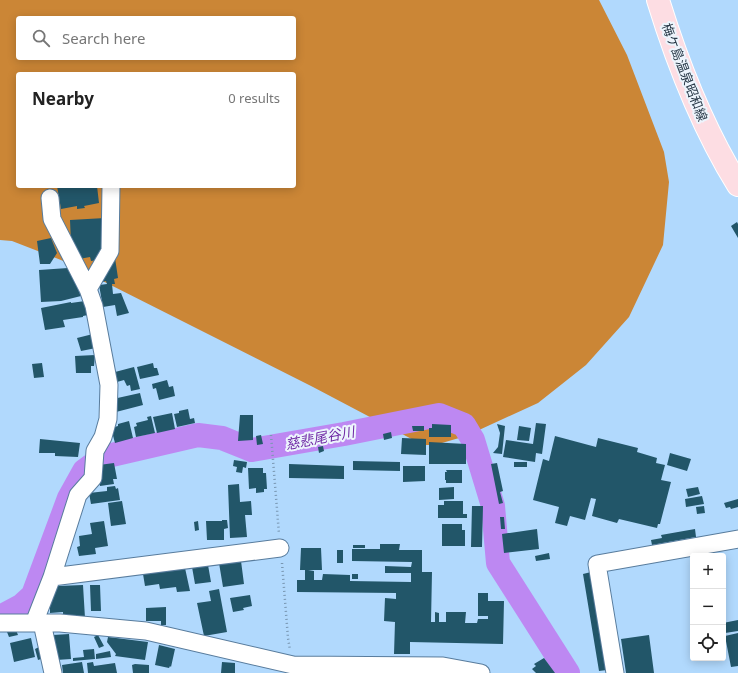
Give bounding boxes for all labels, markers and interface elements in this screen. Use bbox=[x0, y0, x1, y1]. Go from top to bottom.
search box bbox=[16, 16, 296, 60]
street label: 梅ケ島温泉昭和線 bbox=[658, 20, 712, 124]
icon: search bbox=[30, 27, 52, 49]
text: Search here bbox=[62, 28, 145, 48]
text: Nearby bbox=[32, 87, 94, 110]
text: 0 results bbox=[228, 89, 280, 107]
water label: 慈悲尾谷川 bbox=[284, 421, 358, 454]
map controls bbox=[690, 553, 726, 661]
button: + bbox=[690, 553, 726, 589]
button: − bbox=[690, 589, 726, 625]
button: locate bbox=[690, 625, 726, 661]

